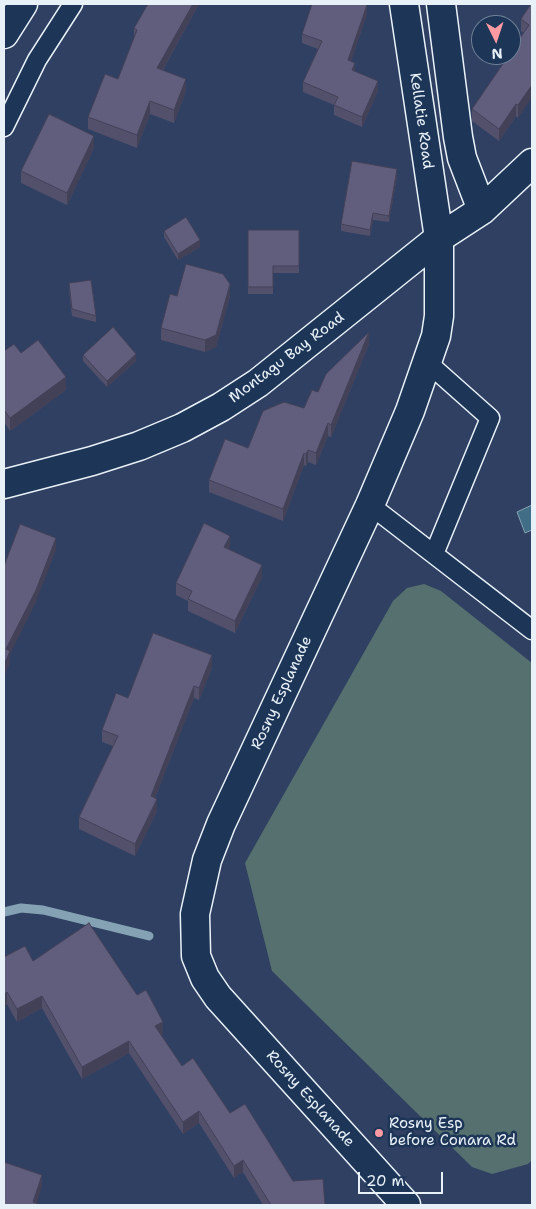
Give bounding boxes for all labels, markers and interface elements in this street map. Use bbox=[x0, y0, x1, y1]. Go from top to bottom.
north arrow bbox=[471, 15, 521, 65]
text: N bbox=[491, 45, 503, 63]
street label: Kellatie Road bbox=[405, 72, 437, 170]
street label: Montagu Bay Road bbox=[226, 309, 348, 407]
street label: Rosny Esplanade bbox=[248, 633, 316, 753]
street label: Rosny Esplanade bbox=[262, 1047, 358, 1151]
place label: Rosny Esp before Conara Rd bbox=[389, 1115, 516, 1150]
marker: Rosny Esp before Conara Rd bbox=[373, 1127, 385, 1139]
scale bar bbox=[361, 1162, 446, 1194]
text: 20 m bbox=[366, 1171, 405, 1191]

